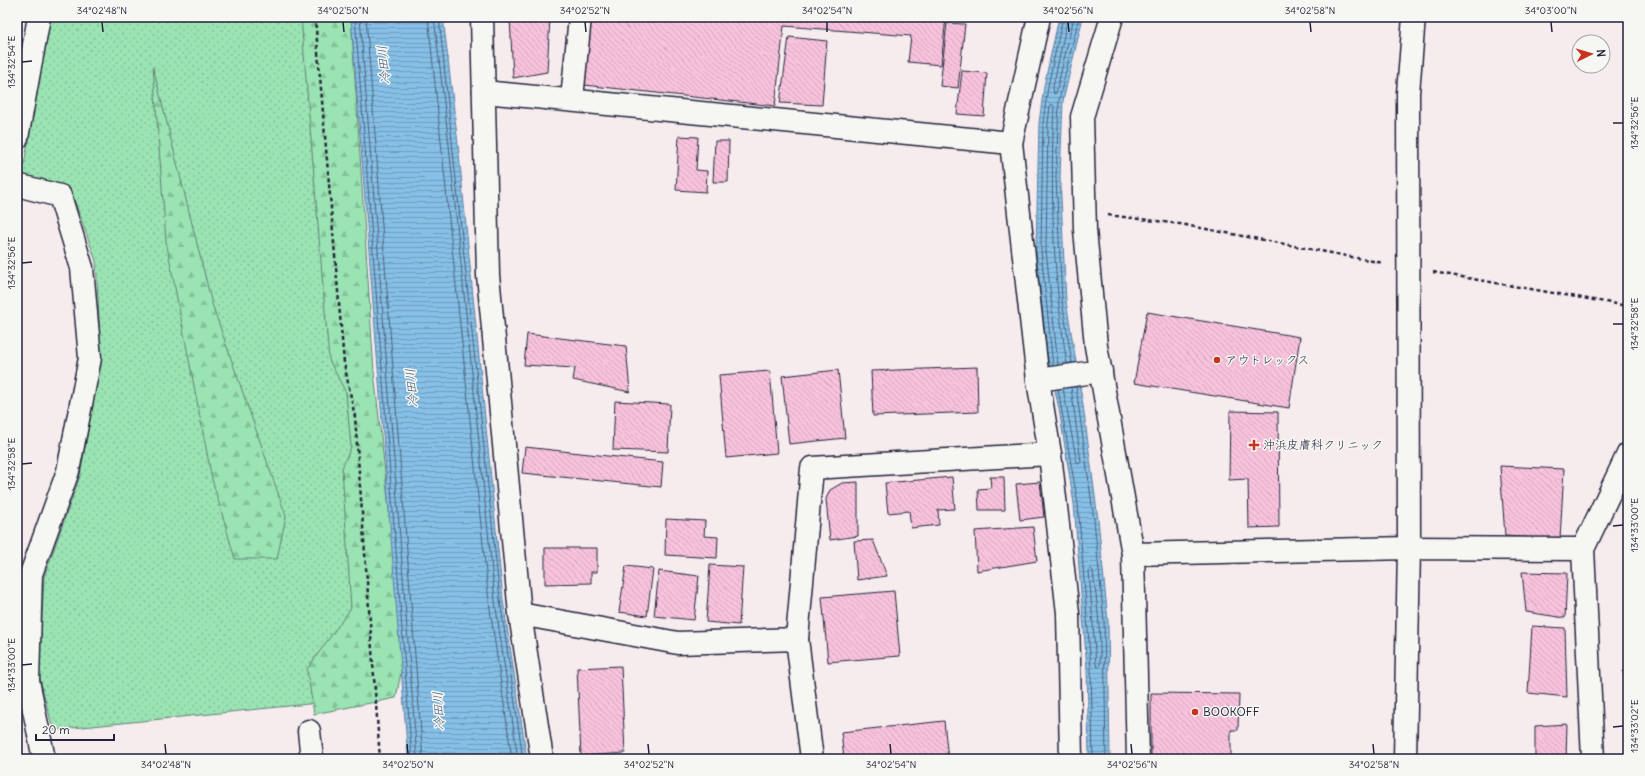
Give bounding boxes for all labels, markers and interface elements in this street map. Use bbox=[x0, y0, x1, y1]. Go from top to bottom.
text: 34°02'48"N bbox=[77, 4, 127, 17]
text: 34°02'50"N bbox=[317, 4, 369, 17]
text: 34°02'52"N bbox=[560, 4, 610, 17]
text: 34°02'54"N bbox=[802, 4, 852, 17]
text: 34°02'56"N bbox=[1043, 4, 1093, 17]
text: 34°02'58"N bbox=[1285, 4, 1335, 17]
text: 34°03'00"N bbox=[1525, 4, 1577, 17]
north arrow bbox=[1571, 34, 1611, 74]
text: 134°32'54"E bbox=[5, 36, 18, 88]
water label: 冷田川 bbox=[373, 45, 394, 85]
text: N bbox=[1594, 49, 1608, 58]
text: 134°32'56"E bbox=[1628, 97, 1641, 149]
text: 134°32'56"E bbox=[5, 237, 18, 289]
text: 134°32'58"E bbox=[1628, 298, 1641, 350]
place label: アウトレックス bbox=[1225, 352, 1309, 367]
marker: アウトレックス bbox=[1212, 355, 1222, 365]
water label: 冷田川 bbox=[401, 368, 422, 408]
place label: 沖浜皮膚科クリニック bbox=[1263, 437, 1383, 452]
text: 134°32'58"E bbox=[5, 438, 18, 490]
marker: 沖浜皮膚科クリニック bbox=[1248, 439, 1260, 451]
text: 134°33'00"E bbox=[1628, 498, 1641, 552]
text: 134°33'00"E bbox=[5, 638, 18, 692]
water label: 冷田川 bbox=[429, 691, 448, 731]
text: 134°33'02"E bbox=[1628, 699, 1641, 753]
place label: BOOKOFF bbox=[1203, 704, 1260, 719]
marker: BOOKOFF bbox=[1190, 707, 1200, 717]
scale bar bbox=[36, 716, 114, 742]
text: 20 m bbox=[42, 722, 70, 737]
text: 34°02'48"N bbox=[141, 758, 191, 771]
text: 34°02'50"N bbox=[382, 758, 434, 771]
text: 34°02'52"N bbox=[624, 758, 674, 771]
text: 34°02'54"N bbox=[866, 758, 916, 771]
text: 34°02'56"N bbox=[1107, 758, 1157, 771]
text: 34°02'58"N bbox=[1349, 758, 1399, 771]

